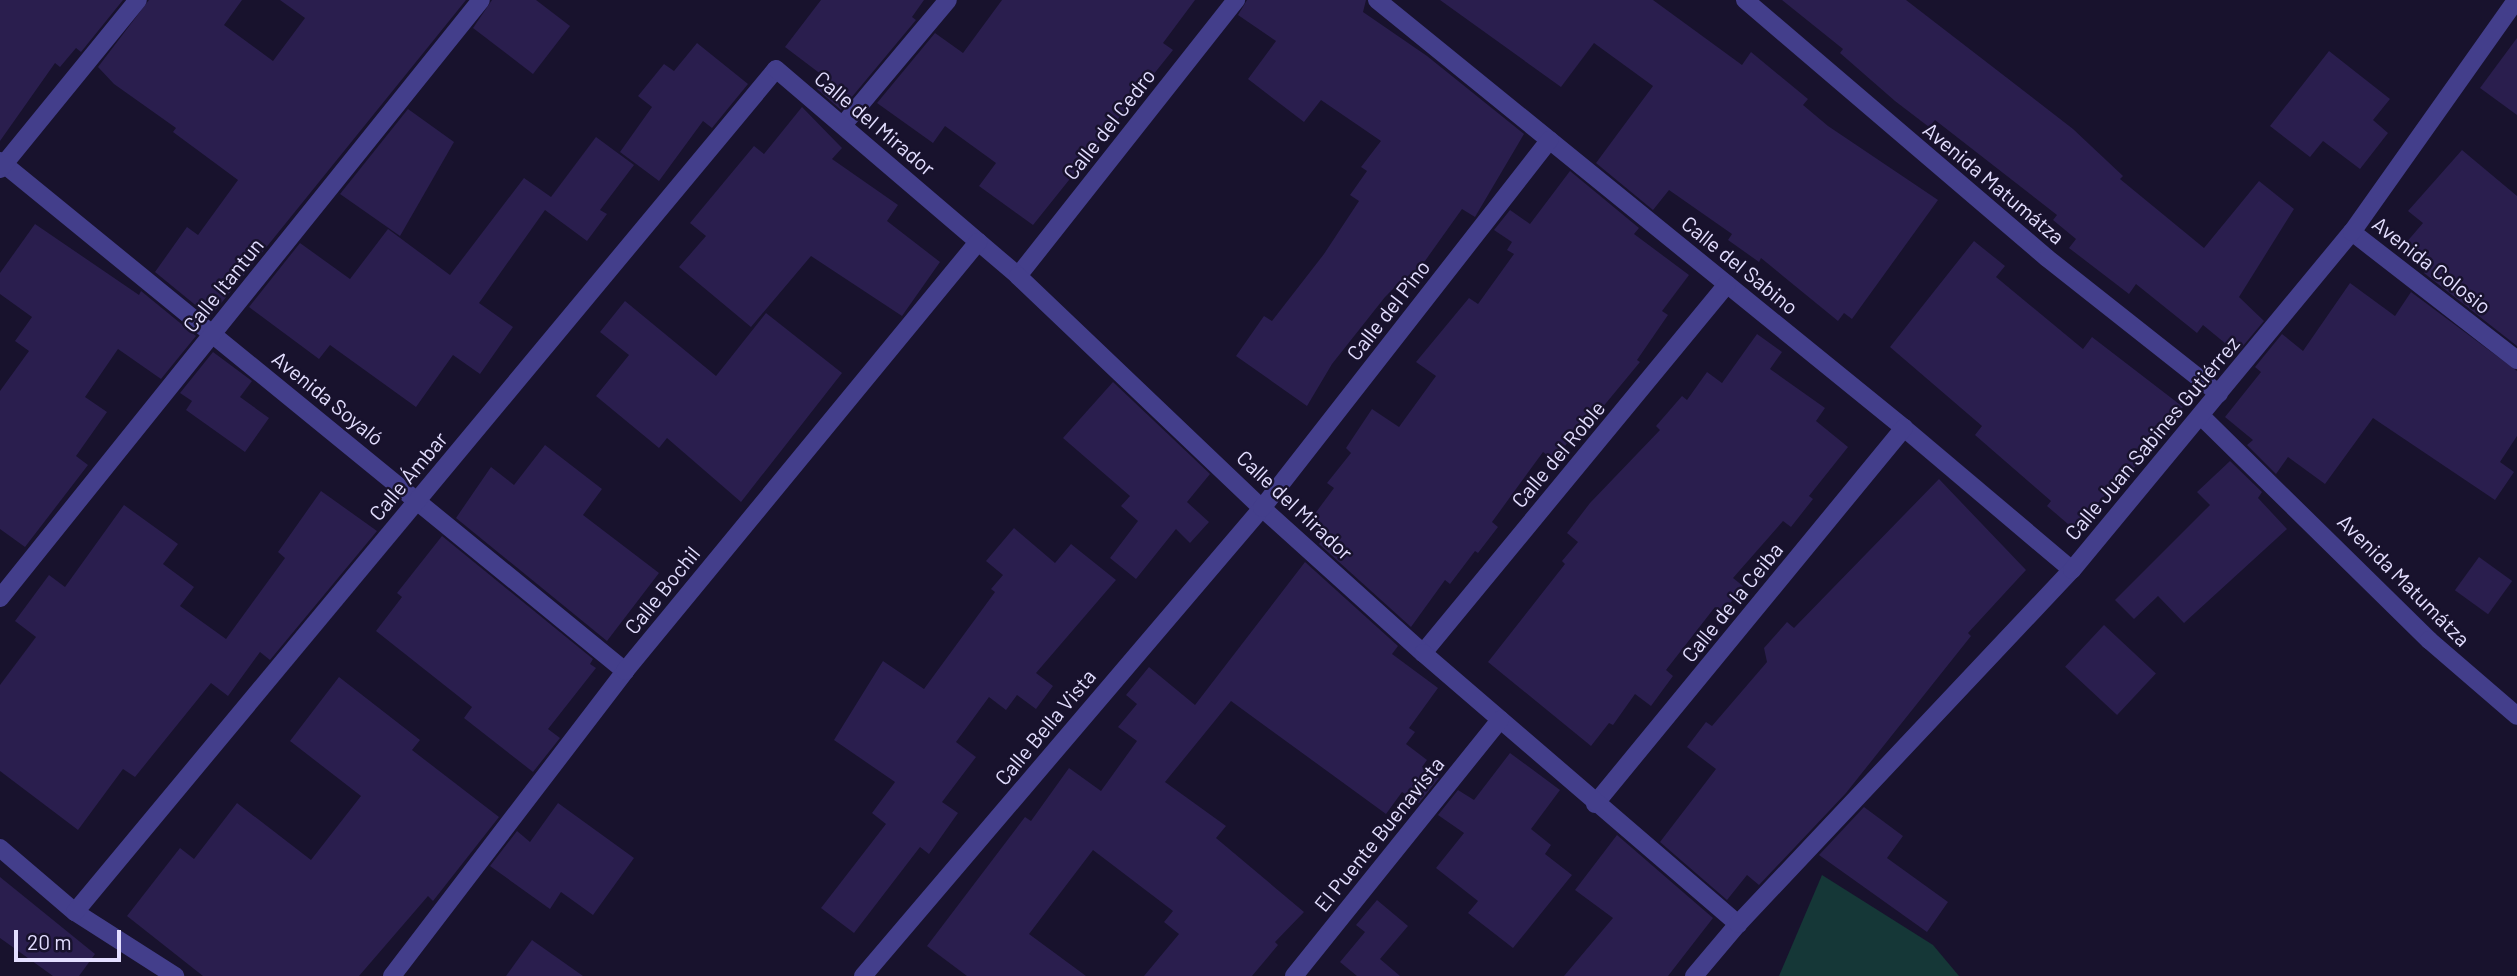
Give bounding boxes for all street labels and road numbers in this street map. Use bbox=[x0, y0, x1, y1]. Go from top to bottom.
street label: Calle del Cedro bbox=[1058, 63, 1160, 185]
street label: Calle del Mirador bbox=[810, 65, 940, 181]
street label: Avenida Matumátza bbox=[1918, 117, 2070, 249]
street label: Calle del Sabino bbox=[1677, 210, 1803, 320]
street label: Avenida Colosio bbox=[2368, 211, 2496, 319]
street label: Calle Itantun bbox=[177, 233, 269, 337]
street label: Calle del Pino bbox=[1341, 255, 1435, 365]
street label: Calle Juan Sabines Gutiérrez bbox=[2059, 331, 2245, 545]
street label: Avenida Soyaló bbox=[267, 346, 389, 450]
street label: Calle del Roble bbox=[1506, 395, 1610, 513]
street label: Calle Ámbar bbox=[364, 426, 452, 526]
street label: Calle del Mirador bbox=[1232, 445, 1358, 565]
street label: Avenida Matumátza bbox=[2333, 509, 2475, 651]
street label: Calle de la Ceiba bbox=[1676, 537, 1788, 667]
street label: Calle Bochil bbox=[619, 541, 705, 639]
street label: Calle Bella Vista bbox=[989, 664, 1101, 790]
street label: El Puente Buenavista bbox=[1309, 752, 1449, 916]

